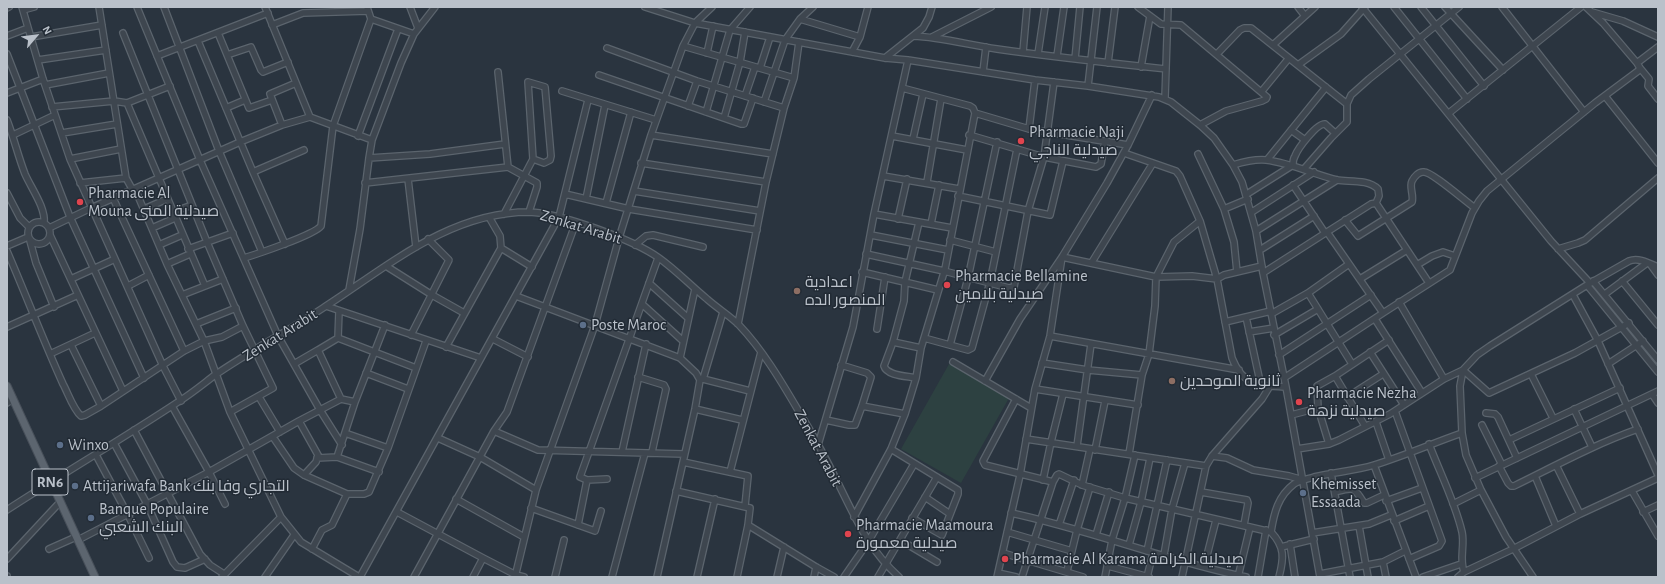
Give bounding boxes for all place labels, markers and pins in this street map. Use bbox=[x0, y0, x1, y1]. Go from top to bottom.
place label: Pharmacie Naji صيدلية الناجي bbox=[1029, 122, 1124, 160]
marker: Pharmacie Naji صيدلية الناجي bbox=[1016, 136, 1026, 146]
place label: Pharmacie Al Mouna صيدلية المنى bbox=[88, 183, 219, 221]
marker: Pharmacie Al Mouna صيدلية المنى bbox=[75, 197, 85, 207]
place label: Pharmacie Bellamine صيدلية بلامين bbox=[955, 266, 1088, 304]
place label: اعدادية المنصور الده bbox=[805, 272, 886, 310]
marker: Pharmacie Bellamine صيدلية بلامين bbox=[942, 280, 952, 290]
marker: اعدادية المنصور الده bbox=[792, 286, 802, 296]
place label: Poste Maroc bbox=[591, 315, 666, 335]
marker: Poste Maroc bbox=[578, 320, 588, 330]
place label: ثانوية الموحدين bbox=[1180, 371, 1280, 391]
marker: ثانوية الموحدين bbox=[1167, 376, 1177, 386]
place label: Pharmacie Nezha صيدلية نزهة bbox=[1307, 383, 1417, 421]
marker: Pharmacie Nezha صيدلية نزهة bbox=[1294, 397, 1304, 407]
place label: Winxo bbox=[68, 435, 109, 455]
marker: Winxo bbox=[55, 440, 65, 450]
place label: Khemisset Essaada bbox=[1311, 474, 1376, 512]
place label: Attijariwafa Bank التجاري وفا بنك bbox=[83, 476, 290, 496]
marker: Attijariwafa Bank التجاري وفا بنك bbox=[70, 481, 80, 491]
marker: Khemisset Essaada bbox=[1298, 488, 1308, 498]
place label: Banque Populaire البنك الشعبي bbox=[99, 499, 209, 537]
marker: Banque Populaire البنك الشعبي bbox=[86, 513, 96, 523]
place label: Pharmacie Maamoura صيدلية معمورة bbox=[856, 515, 993, 553]
marker: Pharmacie Maamoura صيدلية معمورة bbox=[843, 529, 853, 539]
place label: Pharmacie Al Karama صيدلية الكرامة bbox=[1013, 549, 1244, 569]
marker: Pharmacie Al Karama صيدلية الكرامة bbox=[1000, 554, 1010, 564]

